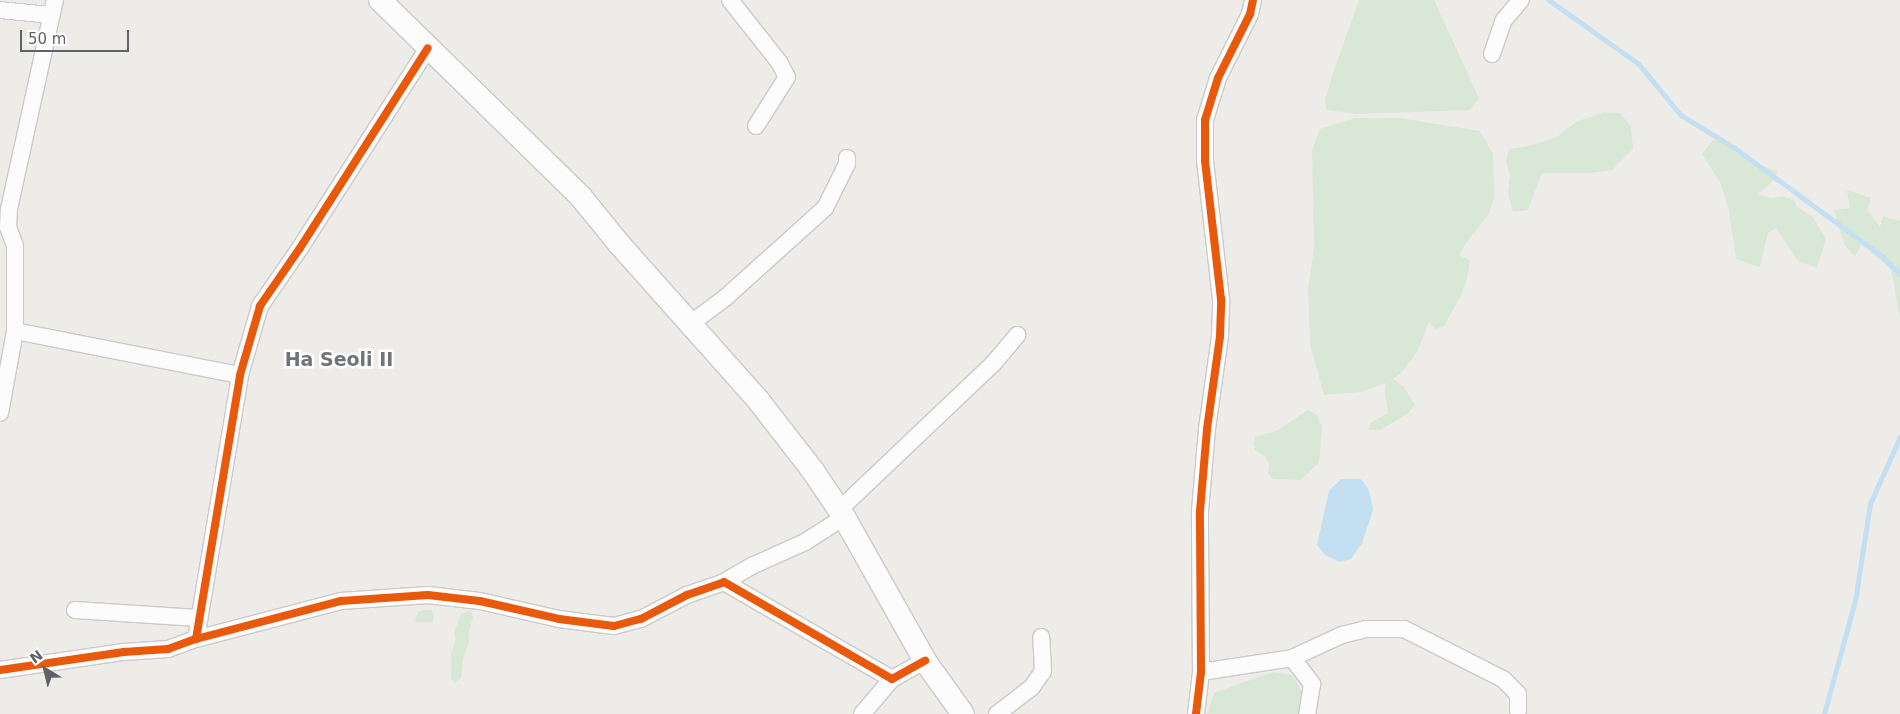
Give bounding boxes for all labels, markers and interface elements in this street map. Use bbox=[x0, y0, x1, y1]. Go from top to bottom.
scale bar bbox=[22, 20, 131, 52]
text: 50 m bbox=[28, 30, 66, 48]
district label: Ha Seoli II bbox=[285, 349, 393, 371]
north arrow bbox=[20, 644, 70, 694]
text: N bbox=[27, 647, 46, 667]

